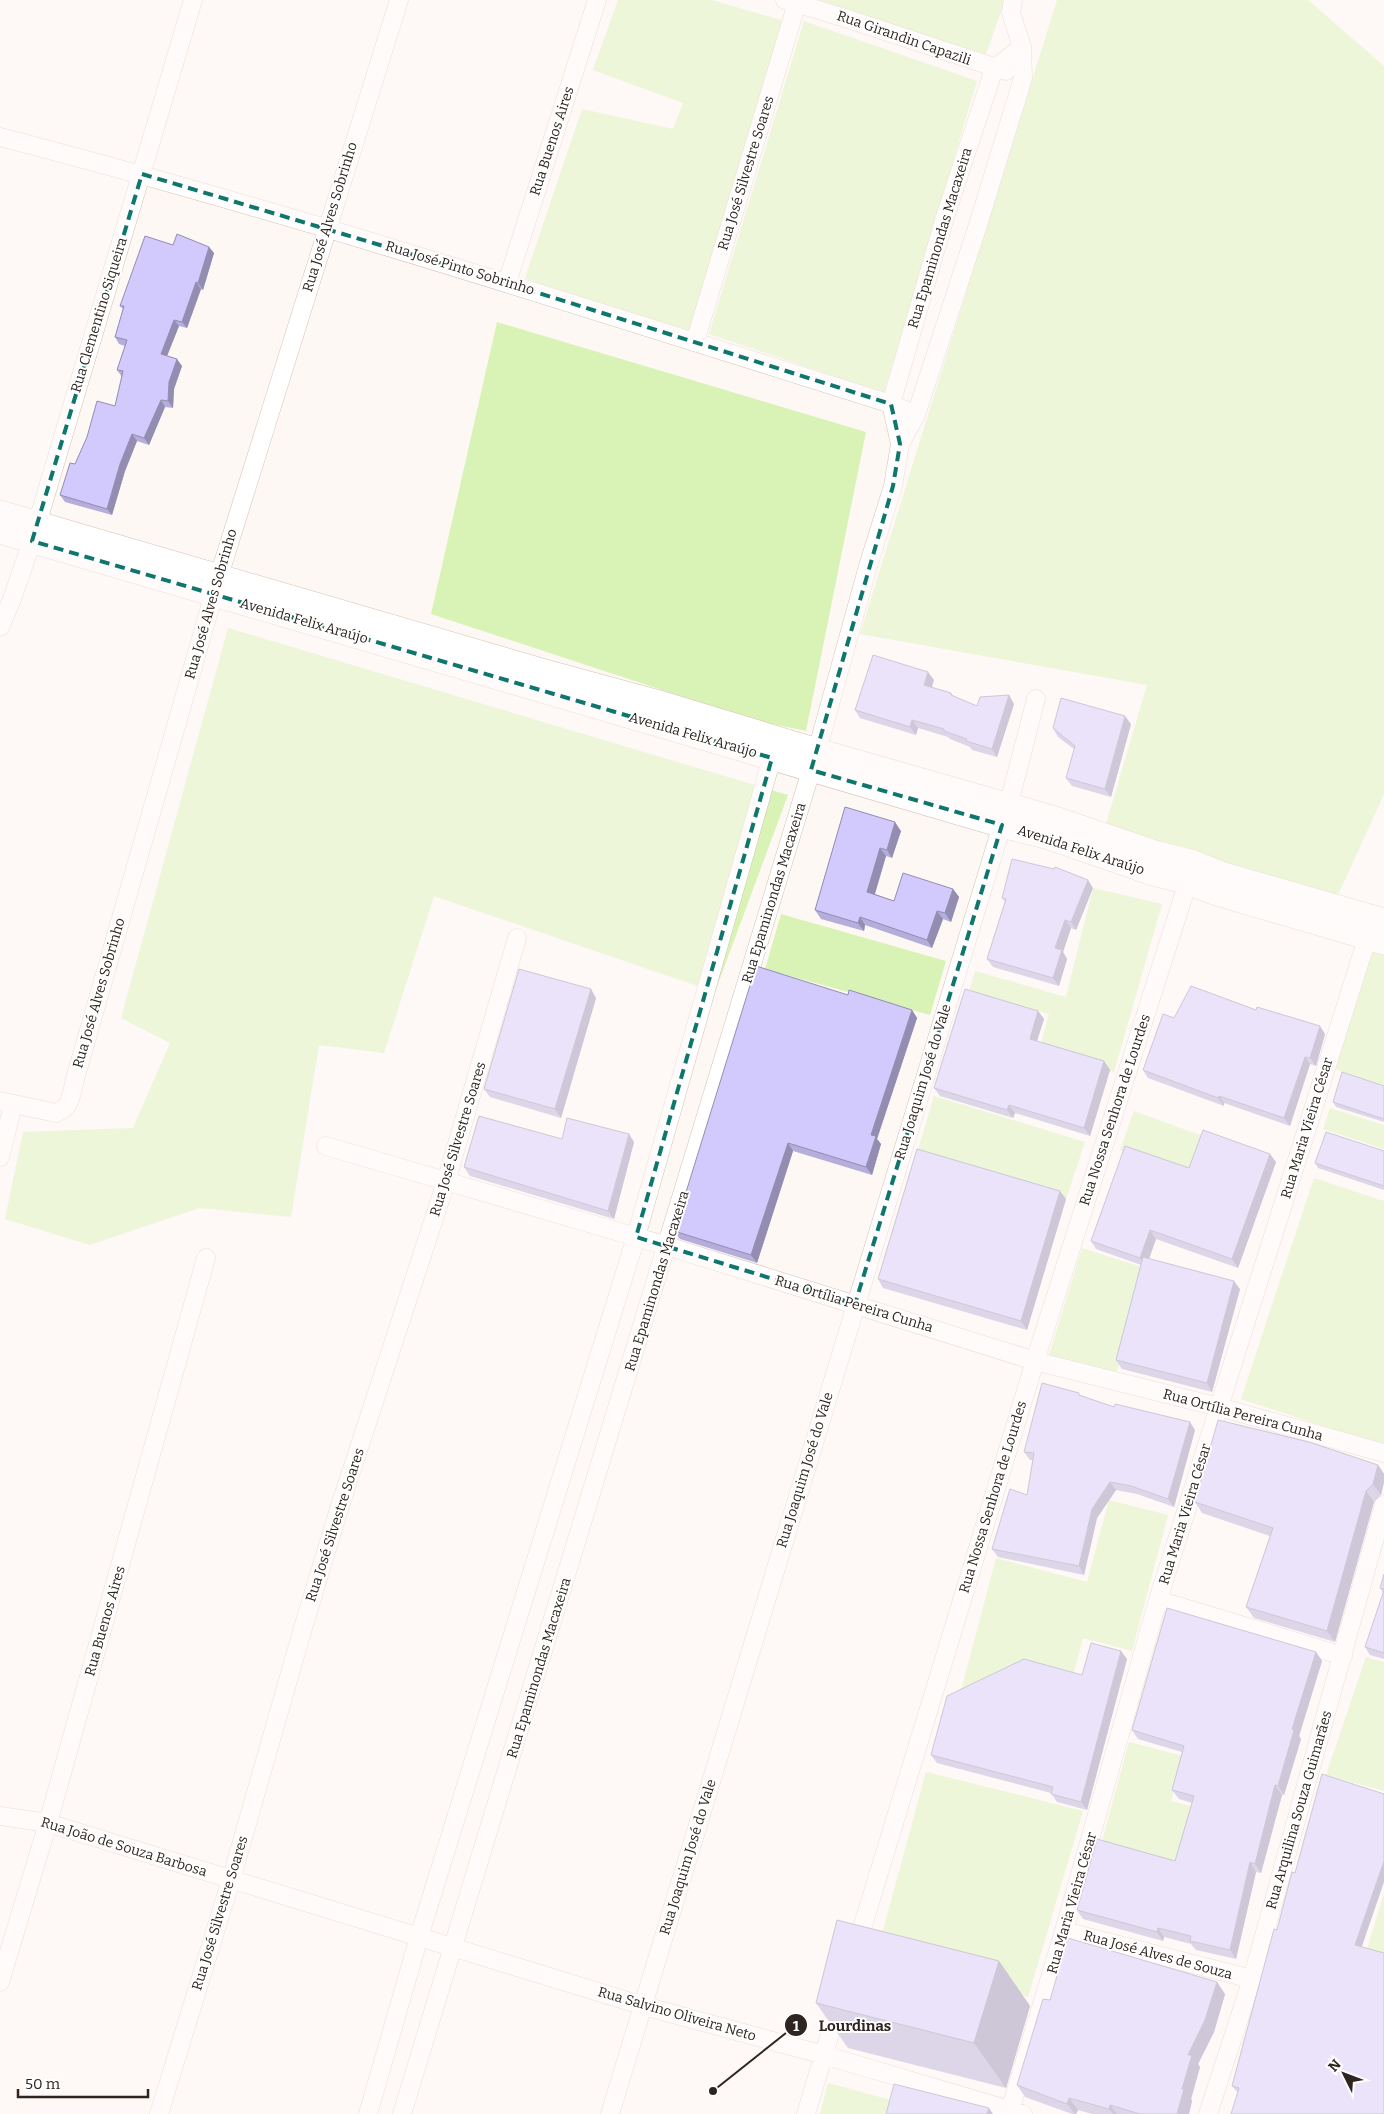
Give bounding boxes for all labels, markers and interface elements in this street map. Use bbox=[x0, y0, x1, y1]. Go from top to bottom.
street label: Rua Girandin Capazili bbox=[835, 7, 973, 69]
street label: Rua Buenos Aires bbox=[526, 84, 578, 198]
street label: Rua José Silvestre Soares bbox=[714, 94, 778, 252]
street label: Rua José Alves Sobrinho bbox=[299, 140, 361, 294]
street label: Rua Epaminondas Macaxeira bbox=[904, 145, 976, 330]
street label: Rua Clementino Siqueira bbox=[67, 235, 131, 395]
street label: Rua José Pinto Sobrinho bbox=[383, 237, 537, 299]
street label: Rua José Alves Sobrinho bbox=[181, 527, 241, 681]
street label: Avenida Felix Araújo bbox=[238, 595, 370, 647]
street label: Avenida Felix Araújo bbox=[627, 709, 759, 761]
street label: Rua Epaminondas Macaxeira bbox=[738, 800, 810, 985]
street label: Avenida Felix Araújo bbox=[1015, 821, 1147, 879]
street label: Rua José Alves Sobrinho bbox=[69, 916, 129, 1070]
street label: Rua Joaquim José do Vale bbox=[891, 1002, 955, 1162]
street label: Rua Nossa Senhora de Lourdes bbox=[1076, 1012, 1154, 1208]
street label: Rua Maria Vieira César bbox=[1277, 1055, 1337, 1201]
street label: Rua José Silvestre Soares bbox=[426, 1060, 490, 1218]
street label: Rua Epaminondas Macaxeira bbox=[621, 1188, 693, 1373]
street label: Rua Ortília Pereira Cunha bbox=[773, 1272, 936, 1336]
street label: Rua Ortília Pereira Cunha bbox=[1161, 1385, 1325, 1445]
street label: Rua Joaquim José do Vale bbox=[773, 1390, 837, 1550]
street label: Rua Nossa Senhora de Lourdes bbox=[956, 1399, 1030, 1595]
street label: Rua Maria Vieira César bbox=[1155, 1441, 1215, 1587]
street label: Rua José Silvestre Soares bbox=[302, 1446, 368, 1604]
street label: Rua Buenos Aires bbox=[81, 1564, 129, 1678]
street label: Rua Epaminondas Macaxeira bbox=[503, 1575, 575, 1760]
street label: Rua Arquilina Souza Guimarães bbox=[1262, 1709, 1336, 1911]
street label: Rua Joaquim José do Vale bbox=[656, 1777, 720, 1937]
street label: Rua João de Souza Barbosa bbox=[39, 1814, 209, 1880]
street label: Rua Maria Vieira César bbox=[1044, 1830, 1100, 1976]
street label: Rua José Silvestre Soares bbox=[188, 1834, 252, 1992]
street label: Rua José Alves de Souza bbox=[1082, 1927, 1235, 1983]
street label: Rua Salvino Oliveira Neto bbox=[596, 1983, 758, 2045]
callout: Lourdinas bbox=[783, 2010, 901, 2040]
text: 1 bbox=[793, 2017, 800, 2035]
text: Lourdinas bbox=[819, 2017, 891, 2035]
north arrow bbox=[1319, 2049, 1369, 2099]
text: N bbox=[1325, 2056, 1345, 2075]
scale bar bbox=[18, 2066, 148, 2098]
text: 50 m bbox=[25, 2075, 61, 2093]

